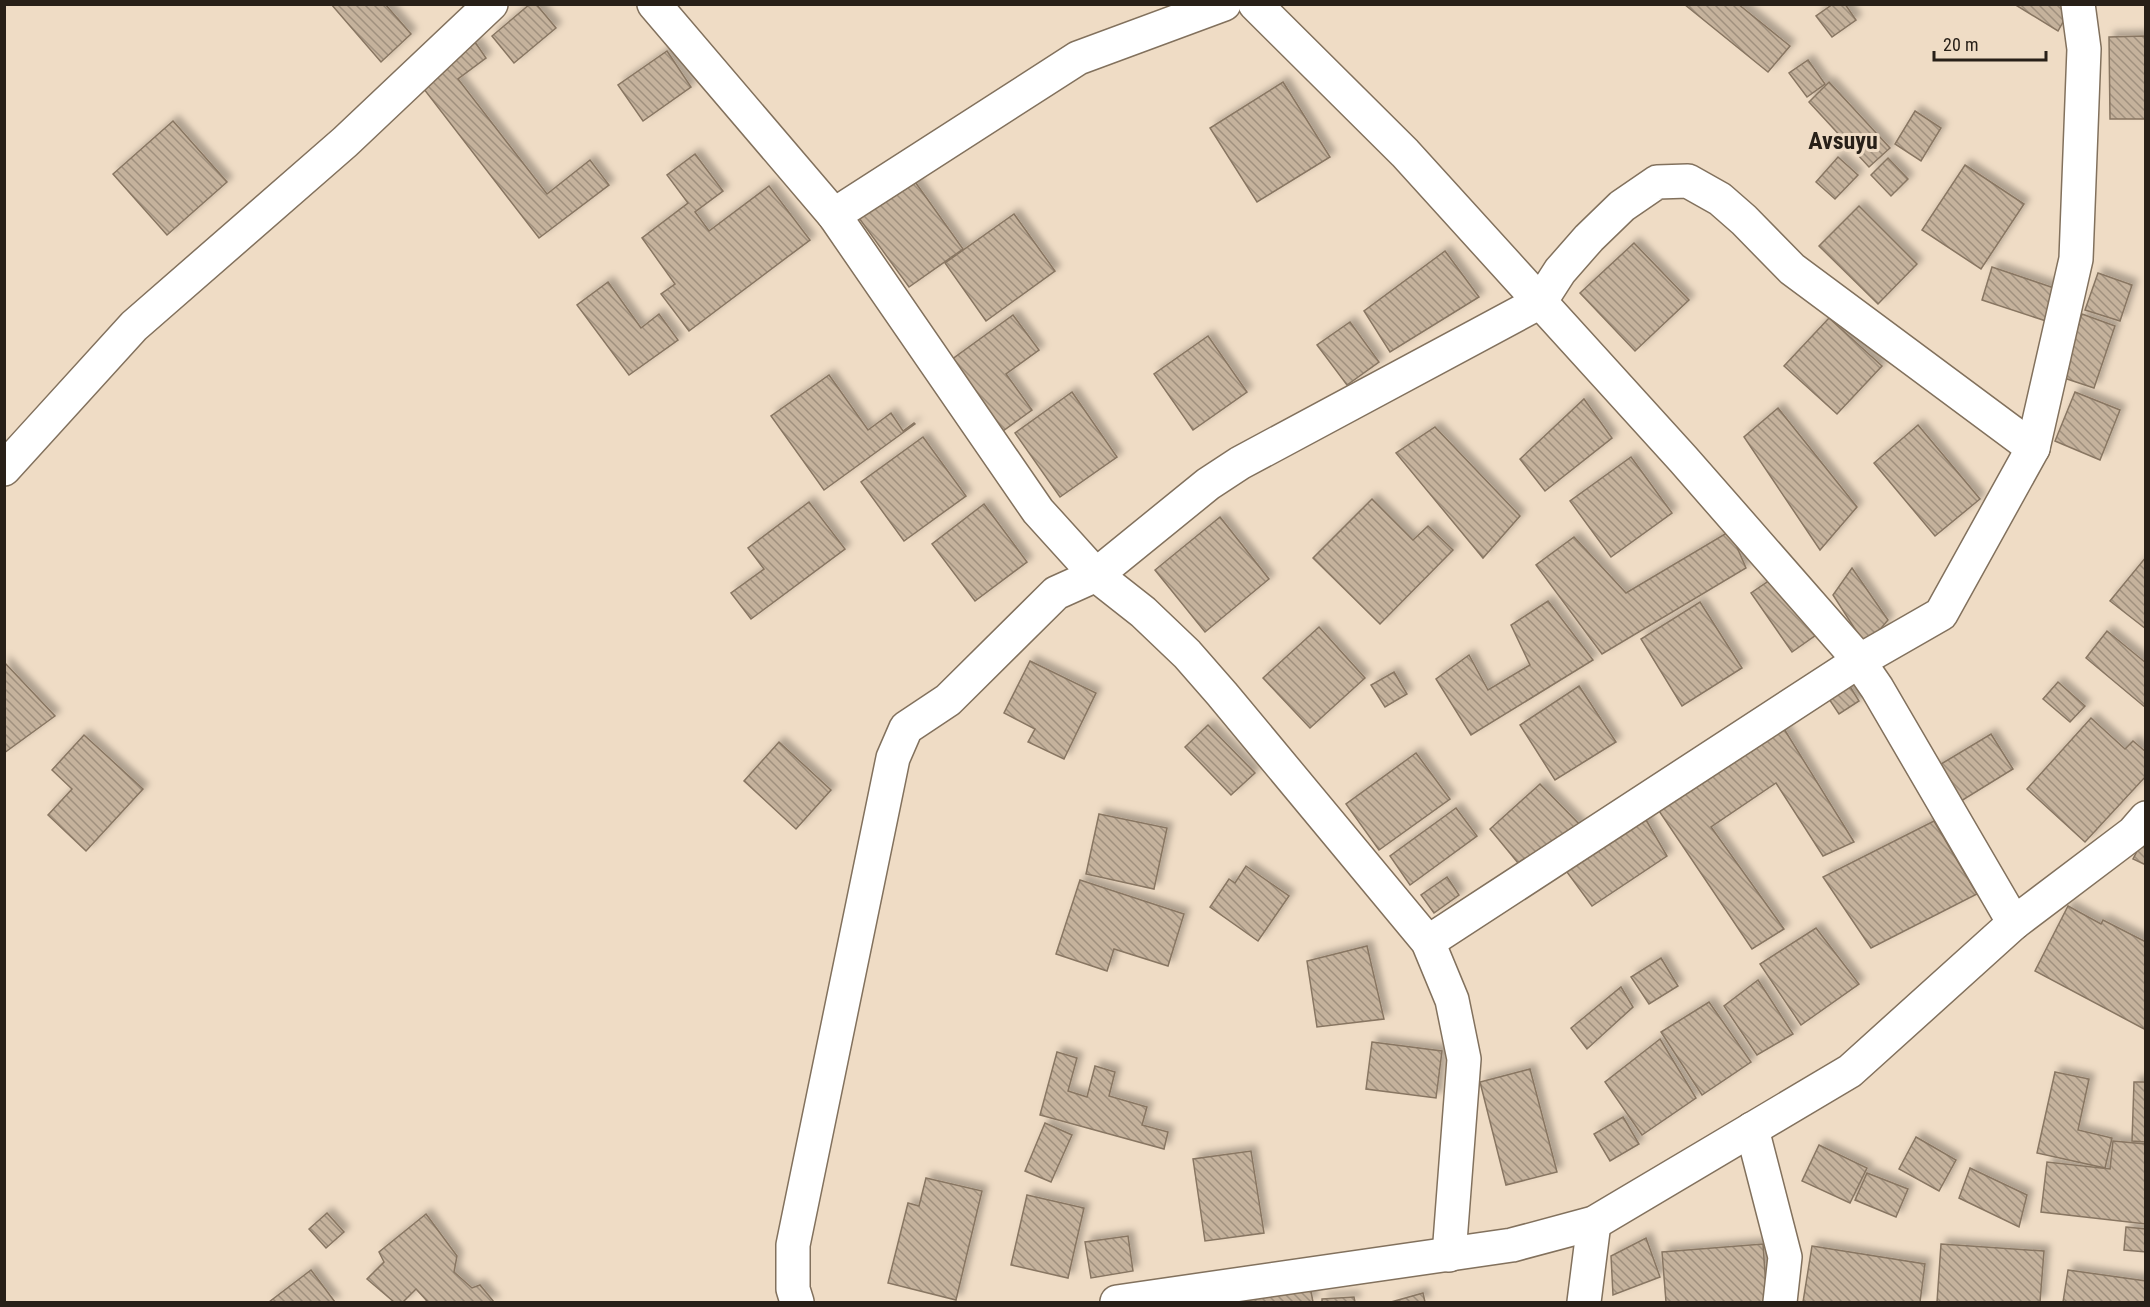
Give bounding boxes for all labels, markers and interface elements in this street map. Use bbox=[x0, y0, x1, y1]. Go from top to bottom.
scale bar bbox=[1934, 24, 2046, 62]
text: 20 m bbox=[1943, 34, 1978, 55]
district label: Avsuyu bbox=[1808, 127, 1878, 155]

